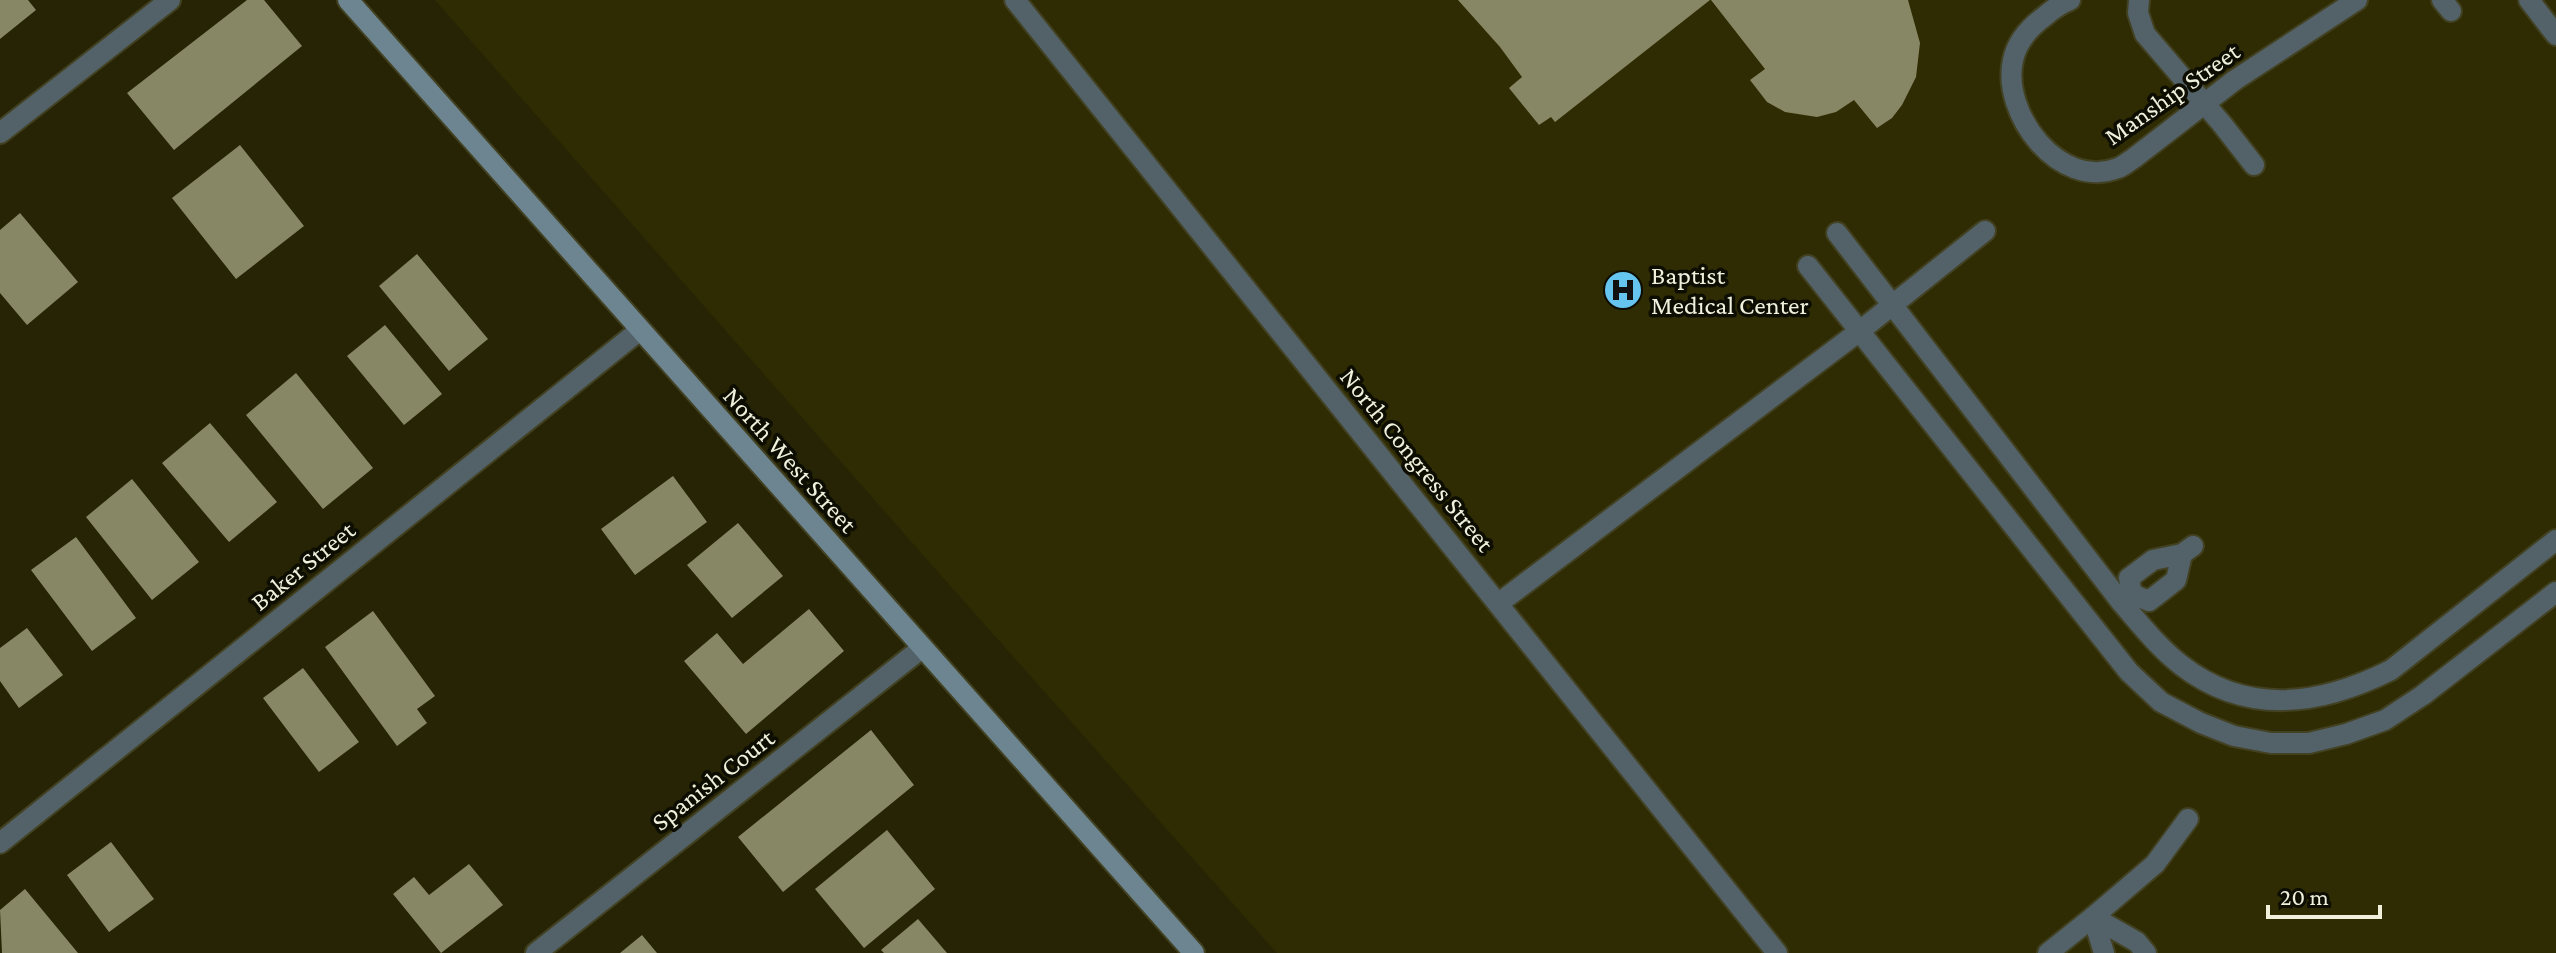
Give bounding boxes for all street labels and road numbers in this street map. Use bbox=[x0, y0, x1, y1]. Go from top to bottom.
street label: Manship Street bbox=[2099, 37, 2245, 151]
street label: North Congress Street bbox=[1334, 362, 1500, 558]
street label: North West Street bbox=[717, 381, 863, 539]
street label: Baker Street bbox=[245, 515, 361, 617]
street label: Spanish Court bbox=[646, 723, 780, 837]

